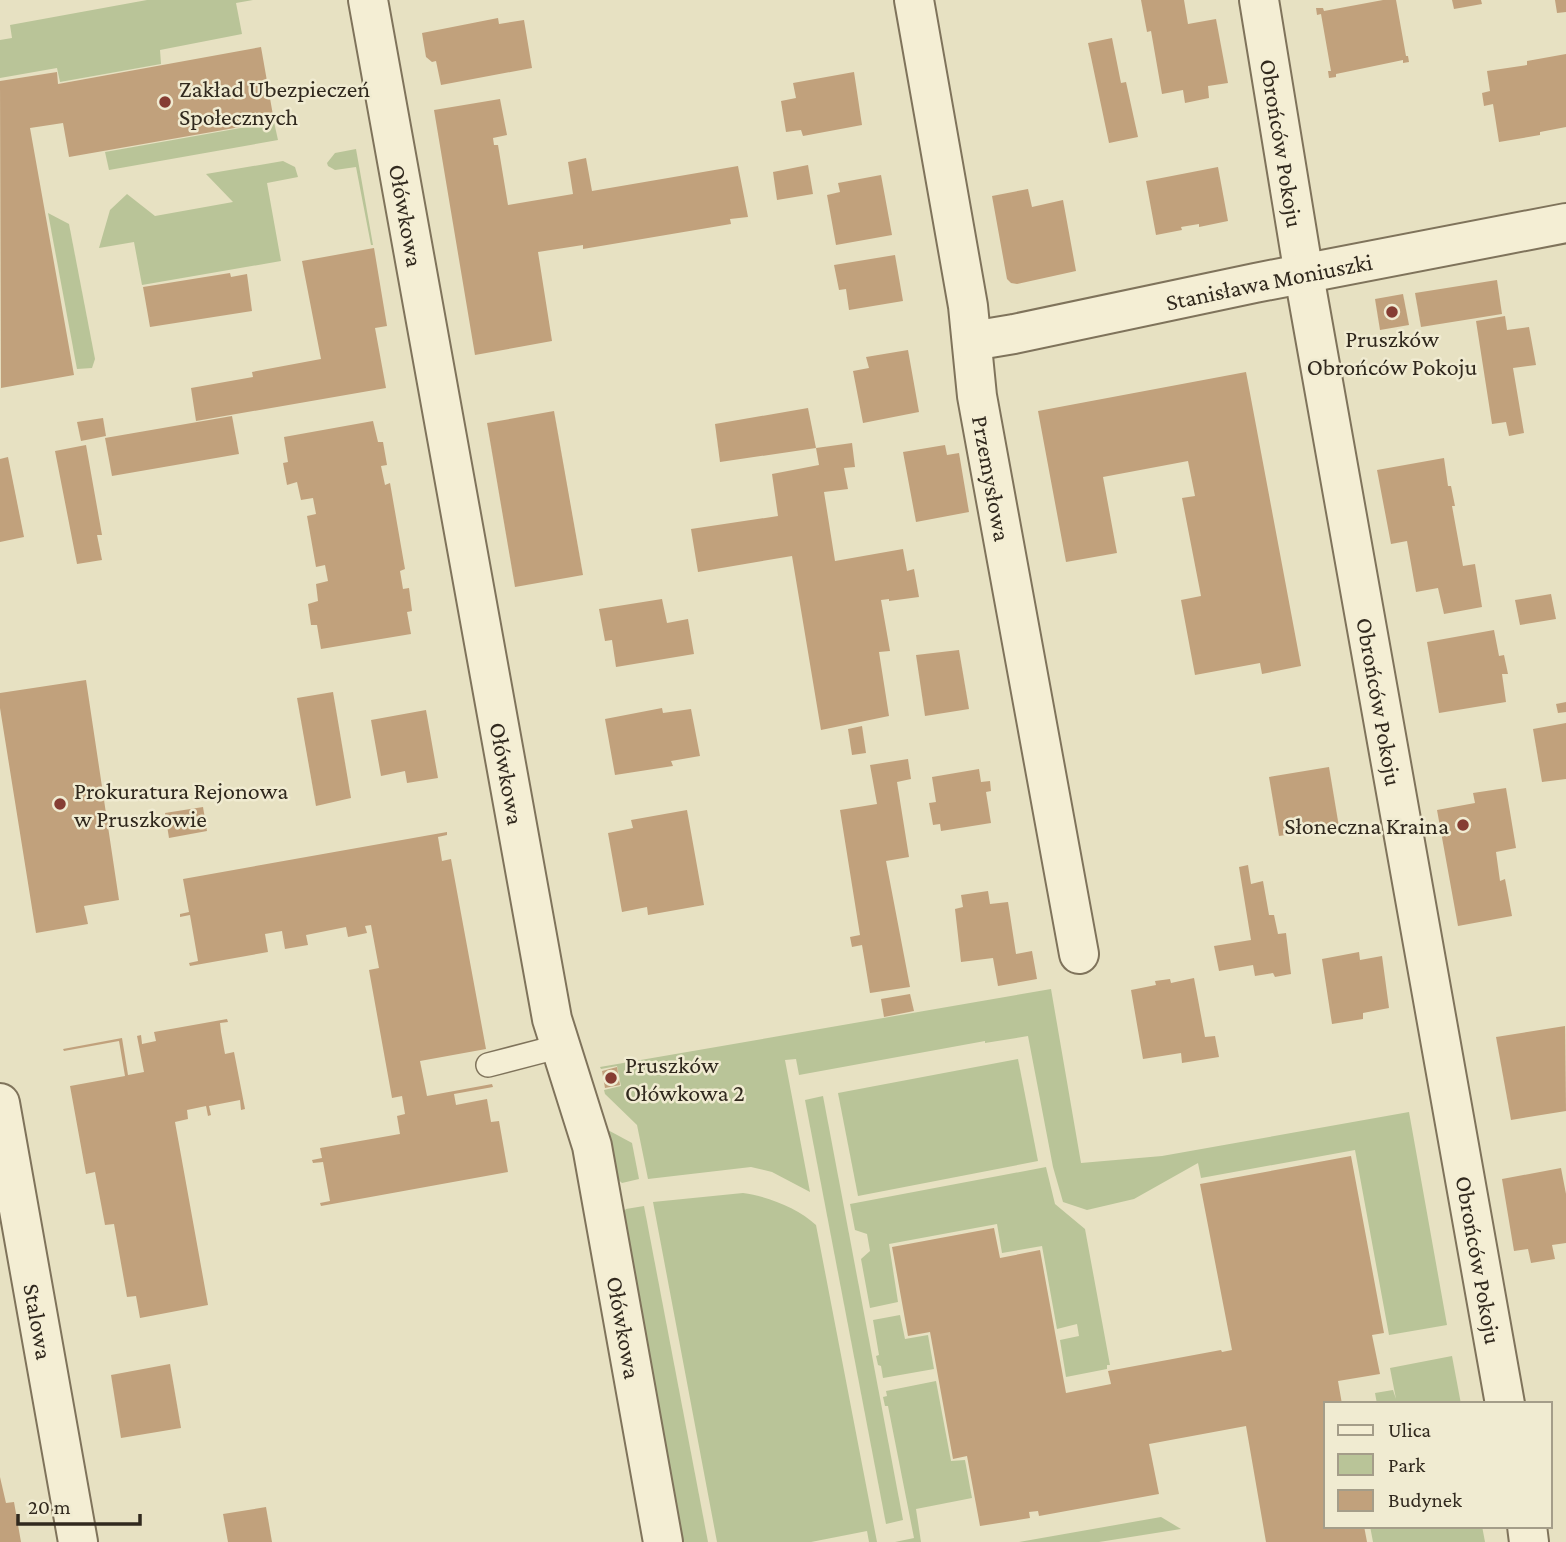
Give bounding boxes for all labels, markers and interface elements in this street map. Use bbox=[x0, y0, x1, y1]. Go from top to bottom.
street label: Obrońców Pokoju bbox=[1255, 57, 1310, 230]
place label: Zakład Ubezpieczeń Społecznych bbox=[179, 75, 370, 130]
marker: Zakład Ubezpieczeń Społecznych bbox=[157, 94, 173, 110]
street label: Ołówkowa bbox=[384, 162, 429, 269]
street label: Stanisława Moniuszki bbox=[1163, 247, 1375, 315]
marker: Pruszków Obrońców Pokoju bbox=[1384, 304, 1400, 320]
place label: Pruszków Obrońców Pokoju bbox=[1307, 325, 1477, 380]
street label: Przemysłowa bbox=[967, 413, 1017, 544]
street label: Obrońców Pokoju bbox=[1352, 615, 1408, 788]
street label: Ołówkowa bbox=[485, 720, 530, 827]
place label: Prokuratura Rejonowa w Pruszkowie bbox=[74, 777, 288, 832]
marker: Prokuratura Rejonowa w Pruszkowie bbox=[52, 796, 68, 812]
place label: Słoneczna Kraina bbox=[1284, 812, 1449, 839]
marker: Słoneczna Kraina bbox=[1455, 817, 1471, 833]
place label: Pruszków Ołówkowa 2 bbox=[625, 1051, 745, 1106]
marker: Pruszków Ołówkowa 2 bbox=[603, 1070, 619, 1086]
street label: Obrońców Pokoju bbox=[1451, 1174, 1508, 1346]
street label: Ołówkowa bbox=[602, 1274, 647, 1381]
street label: Stalowa bbox=[19, 1281, 59, 1362]
legend bbox=[1324, 1402, 1552, 1528]
text: Ulica bbox=[1388, 1418, 1431, 1442]
text: Park bbox=[1388, 1453, 1425, 1477]
scale bar bbox=[18, 1482, 140, 1526]
text: Budynek bbox=[1388, 1488, 1462, 1512]
text: 20 m bbox=[28, 1495, 71, 1519]

